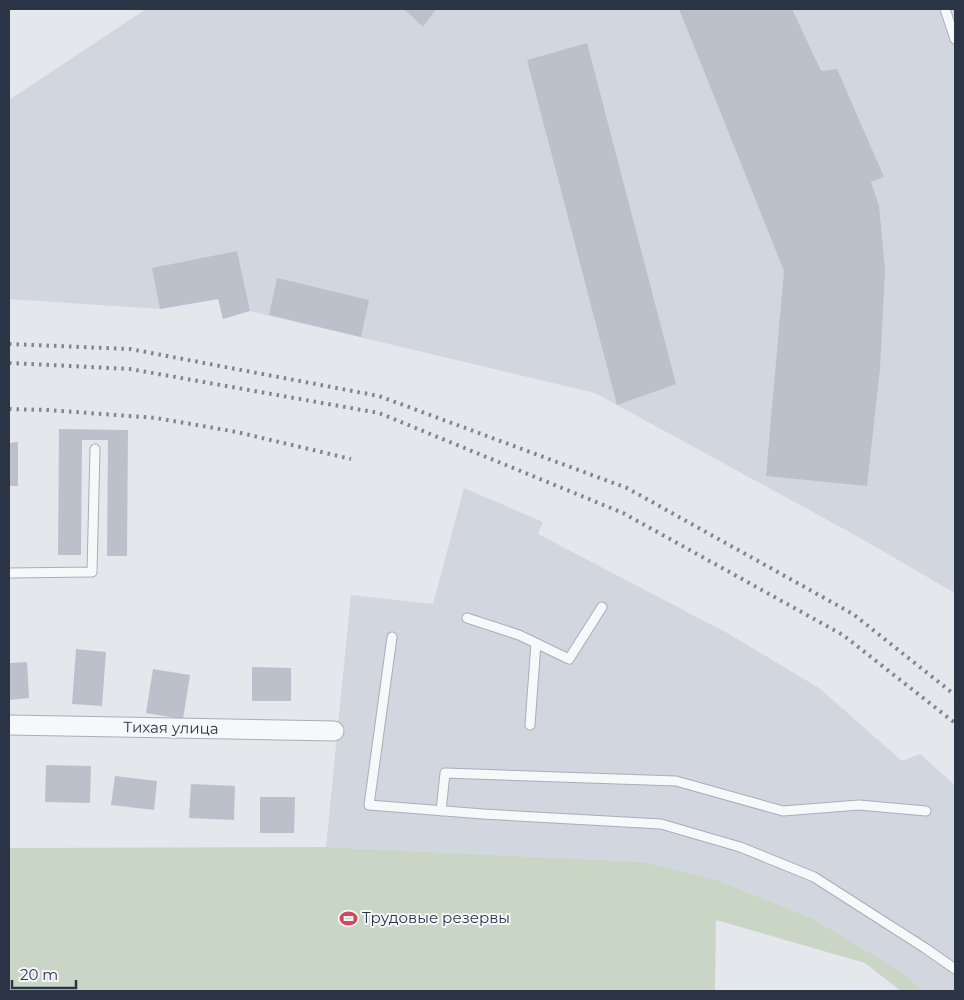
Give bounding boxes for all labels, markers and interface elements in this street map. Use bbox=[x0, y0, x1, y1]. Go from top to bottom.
street label: Тихая улица bbox=[123, 717, 219, 738]
sports icon: Трудовые резервы bbox=[338, 908, 358, 928]
place label: Трудовые резервы bbox=[362, 908, 510, 927]
scale bar bbox=[12, 958, 76, 990]
text: 20 m bbox=[20, 965, 58, 984]

